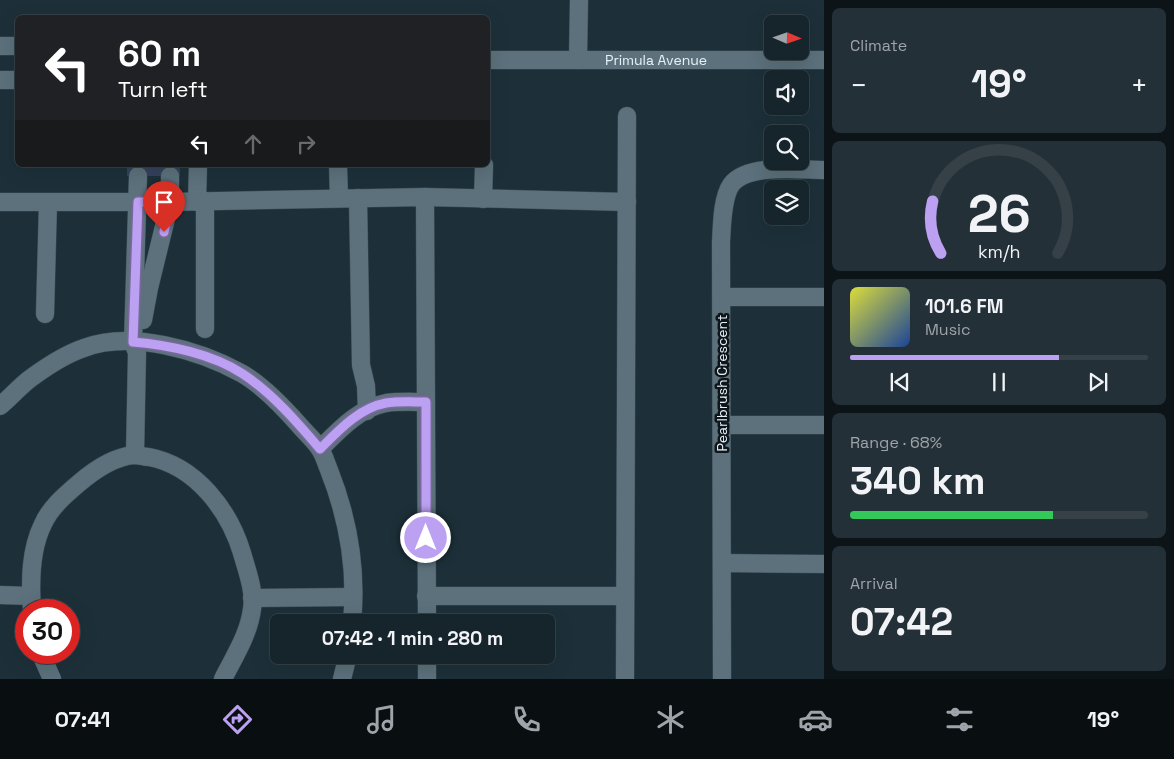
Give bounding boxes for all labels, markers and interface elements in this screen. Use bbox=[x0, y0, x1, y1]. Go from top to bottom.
north arrow bbox=[764, 15, 809, 60]
map controls bbox=[764, 15, 809, 225]
text: 60 m bbox=[118, 32, 201, 76]
icon: left bbox=[35, 35, 100, 100]
text: Climate bbox=[850, 35, 907, 56]
street label: Primula Avenue bbox=[605, 51, 707, 69]
text: 19° bbox=[971, 60, 1027, 108]
text: − bbox=[850, 67, 867, 103]
text: + bbox=[1131, 67, 1148, 103]
button: sound bbox=[764, 70, 809, 115]
text: Turn left bbox=[118, 75, 208, 103]
button: search bbox=[764, 125, 809, 170]
icon: left bbox=[186, 130, 214, 158]
icon: ahead bbox=[239, 130, 267, 158]
icon: right bbox=[292, 130, 320, 158]
button: layers bbox=[764, 180, 809, 225]
pin bbox=[143, 181, 185, 232]
text: 26 bbox=[967, 181, 1031, 247]
icon: arrive bbox=[150, 188, 178, 216]
text: km/h bbox=[978, 240, 1020, 263]
text: 101.6 FM bbox=[925, 294, 1003, 319]
street label: Pearlbrush Crescent bbox=[713, 315, 731, 451]
text: Music bbox=[925, 319, 971, 340]
icon: previous bbox=[886, 368, 914, 396]
icon: pause bbox=[985, 368, 1013, 396]
icon: next bbox=[1084, 368, 1112, 396]
text: Range · 68% bbox=[850, 432, 942, 453]
text: 340 km bbox=[850, 457, 985, 505]
position arrow bbox=[399, 511, 451, 563]
text: Arrival bbox=[850, 573, 898, 594]
text: 07:42 bbox=[850, 598, 953, 646]
speed limit sign: 30 bbox=[15, 599, 80, 664]
text: 07:42 · 1 min · 280 m bbox=[322, 626, 503, 651]
icon: directions bbox=[220, 702, 255, 737]
icon: music bbox=[364, 702, 399, 737]
icon: phone bbox=[509, 702, 544, 737]
icon: climate bbox=[653, 702, 688, 737]
icon: car bbox=[798, 702, 833, 737]
icon: filters bbox=[942, 702, 977, 737]
text: 07:41 bbox=[55, 705, 110, 733]
text: 19° bbox=[1087, 705, 1119, 733]

